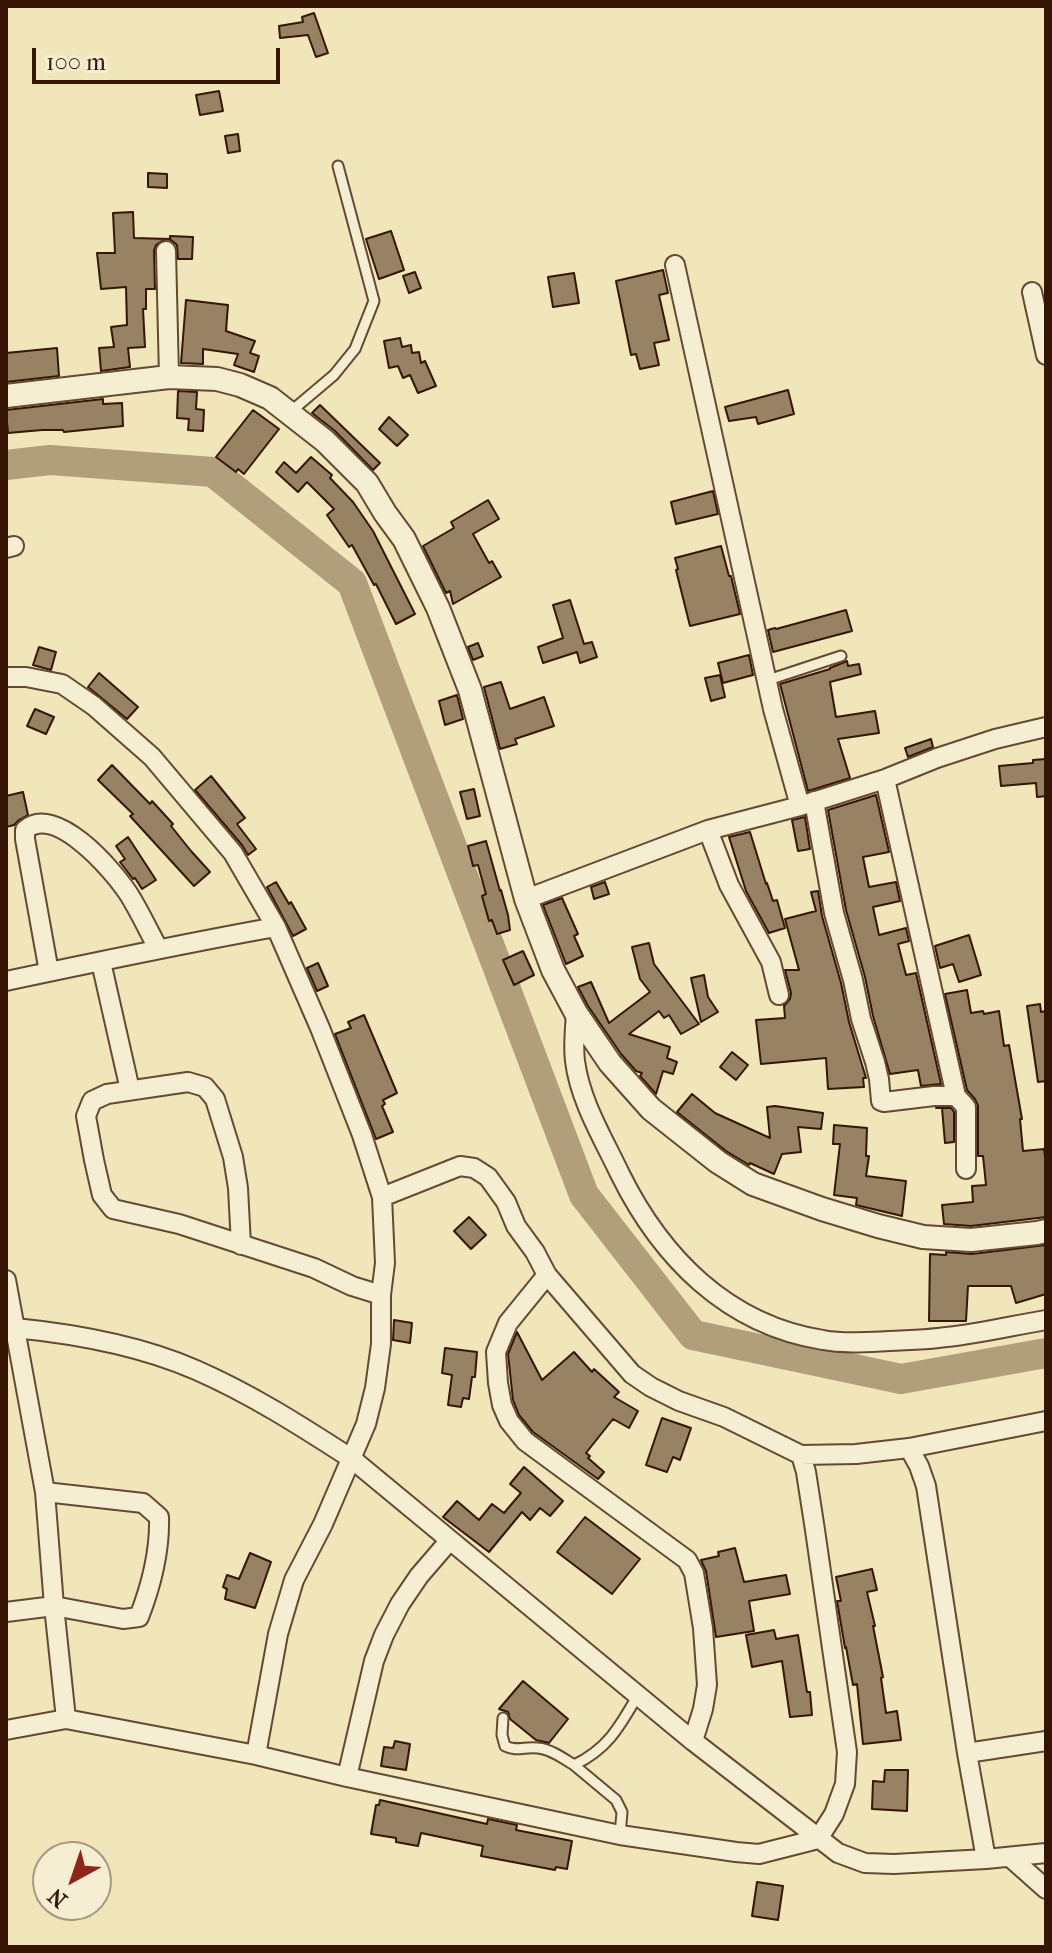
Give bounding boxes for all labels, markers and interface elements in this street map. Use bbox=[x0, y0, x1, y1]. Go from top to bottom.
scale bar bbox=[36, 32, 284, 82]
text: 100 m bbox=[46, 48, 106, 76]
north arrow bbox=[32, 1841, 112, 1921]
text: N bbox=[43, 1883, 73, 1913]

